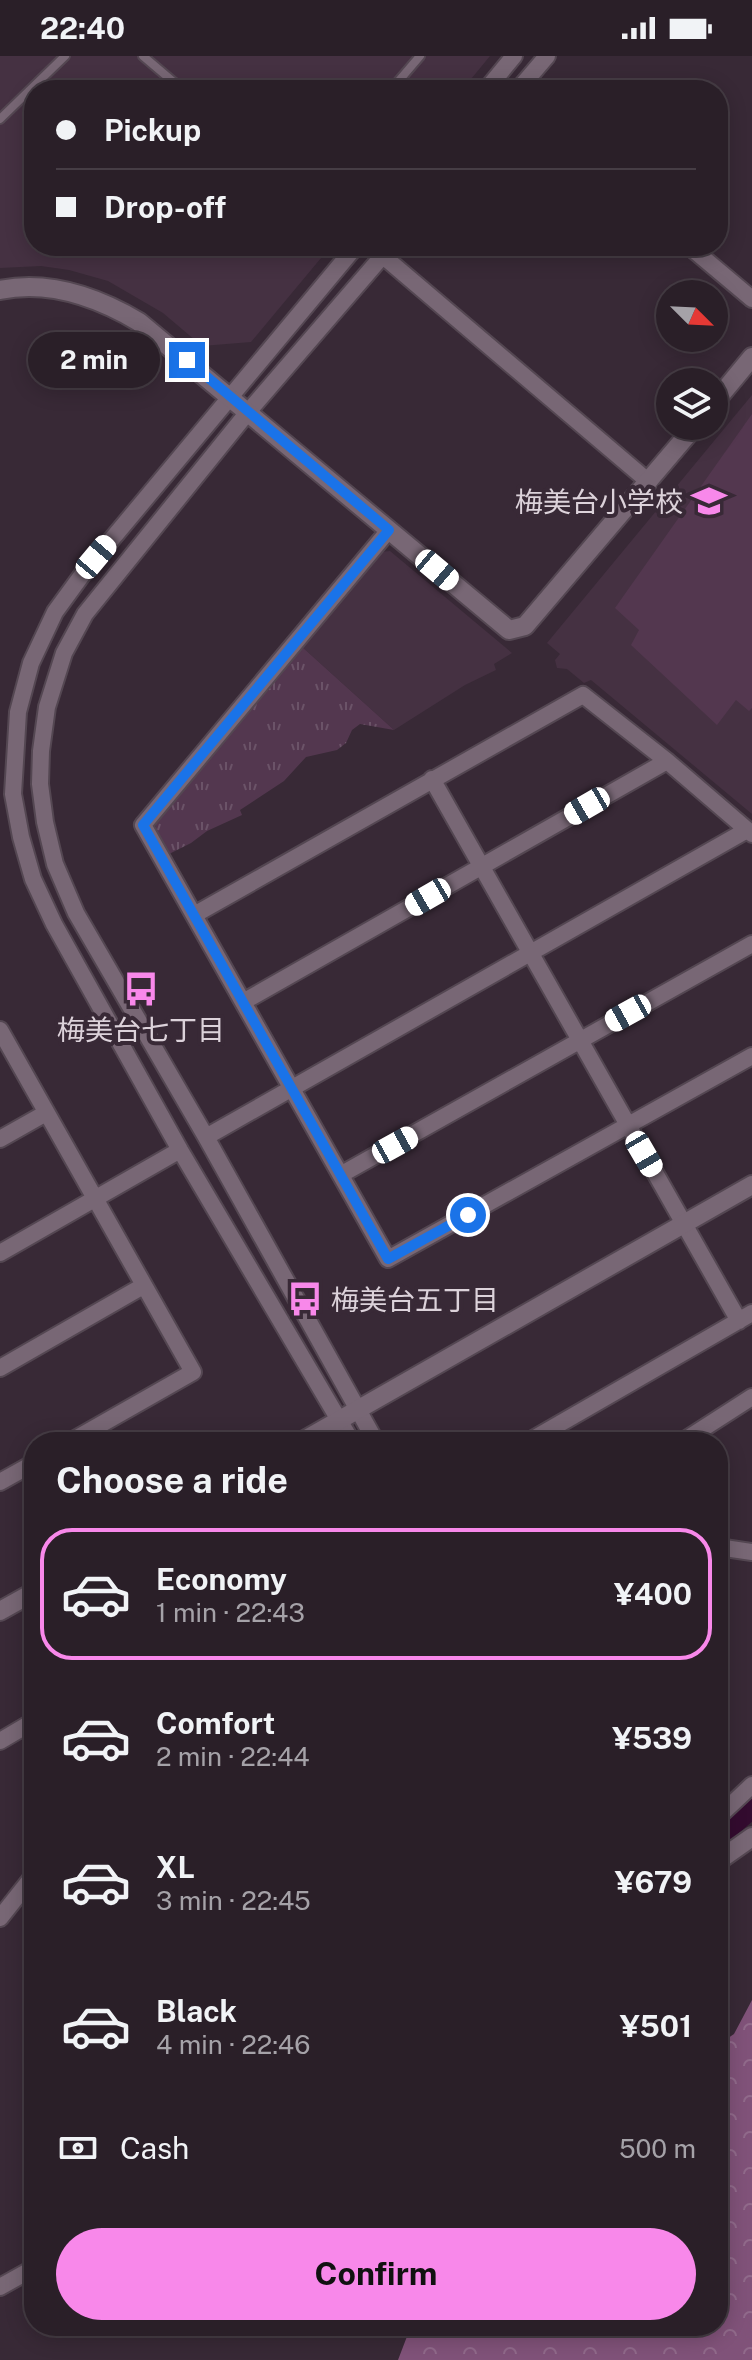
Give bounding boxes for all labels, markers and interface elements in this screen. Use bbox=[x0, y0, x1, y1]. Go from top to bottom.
text: 22:40 bbox=[40, 10, 125, 46]
text: Pickup bbox=[104, 112, 201, 148]
text: Drop-off bbox=[104, 189, 226, 225]
north arrow bbox=[656, 280, 728, 352]
map controls bbox=[656, 280, 728, 440]
callout: 2 min bbox=[27, 332, 159, 388]
route end bbox=[169, 342, 205, 378]
text: 2 min bbox=[60, 344, 128, 375]
button: layers bbox=[656, 368, 728, 440]
school or university icon: 梅美台小学校 bbox=[690, 482, 728, 520]
place label: 梅美台小学校 bbox=[515, 485, 683, 518]
car bbox=[71, 531, 121, 583]
car bbox=[411, 545, 463, 595]
car bbox=[560, 784, 614, 828]
car bbox=[401, 875, 455, 919]
bus stop icon: 梅美台七丁目 bbox=[122, 970, 160, 1008]
car bbox=[601, 991, 655, 1035]
place label: 梅美台七丁目 bbox=[57, 1013, 225, 1046]
car bbox=[368, 1123, 422, 1167]
car bbox=[622, 1127, 666, 1181]
route start bbox=[450, 1197, 486, 1233]
bus stop icon: 梅美台五丁目 bbox=[286, 1280, 324, 1318]
place label: 梅美台五丁目 bbox=[331, 1283, 499, 1316]
text: Choose a ride bbox=[56, 1459, 288, 1501]
icon: car bbox=[60, 1558, 132, 1630]
text: Economy bbox=[156, 1561, 287, 1597]
text: ¥400 bbox=[614, 1576, 692, 1612]
text: 1 min · 22:43 bbox=[156, 1597, 305, 1628]
icon: car bbox=[60, 1702, 132, 1774]
text: Comfort bbox=[156, 1705, 275, 1741]
text: ¥539 bbox=[612, 1720, 692, 1756]
text: 2 min · 22:44 bbox=[156, 1741, 310, 1772]
icon: car bbox=[60, 1846, 132, 1918]
text: XL bbox=[156, 1849, 195, 1885]
text: ¥679 bbox=[615, 1864, 692, 1900]
text: 3 min · 22:45 bbox=[156, 1885, 311, 1916]
icon: car bbox=[60, 1990, 132, 2062]
text: Black bbox=[156, 1993, 237, 2029]
text: ¥501 bbox=[620, 2008, 692, 2044]
text: 4 min · 22:46 bbox=[156, 2029, 310, 2060]
icon: cash bbox=[56, 2126, 100, 2170]
text: Cash bbox=[120, 2130, 189, 2166]
text: 500 m bbox=[619, 2133, 696, 2164]
button: Confirm bbox=[56, 2228, 696, 2320]

